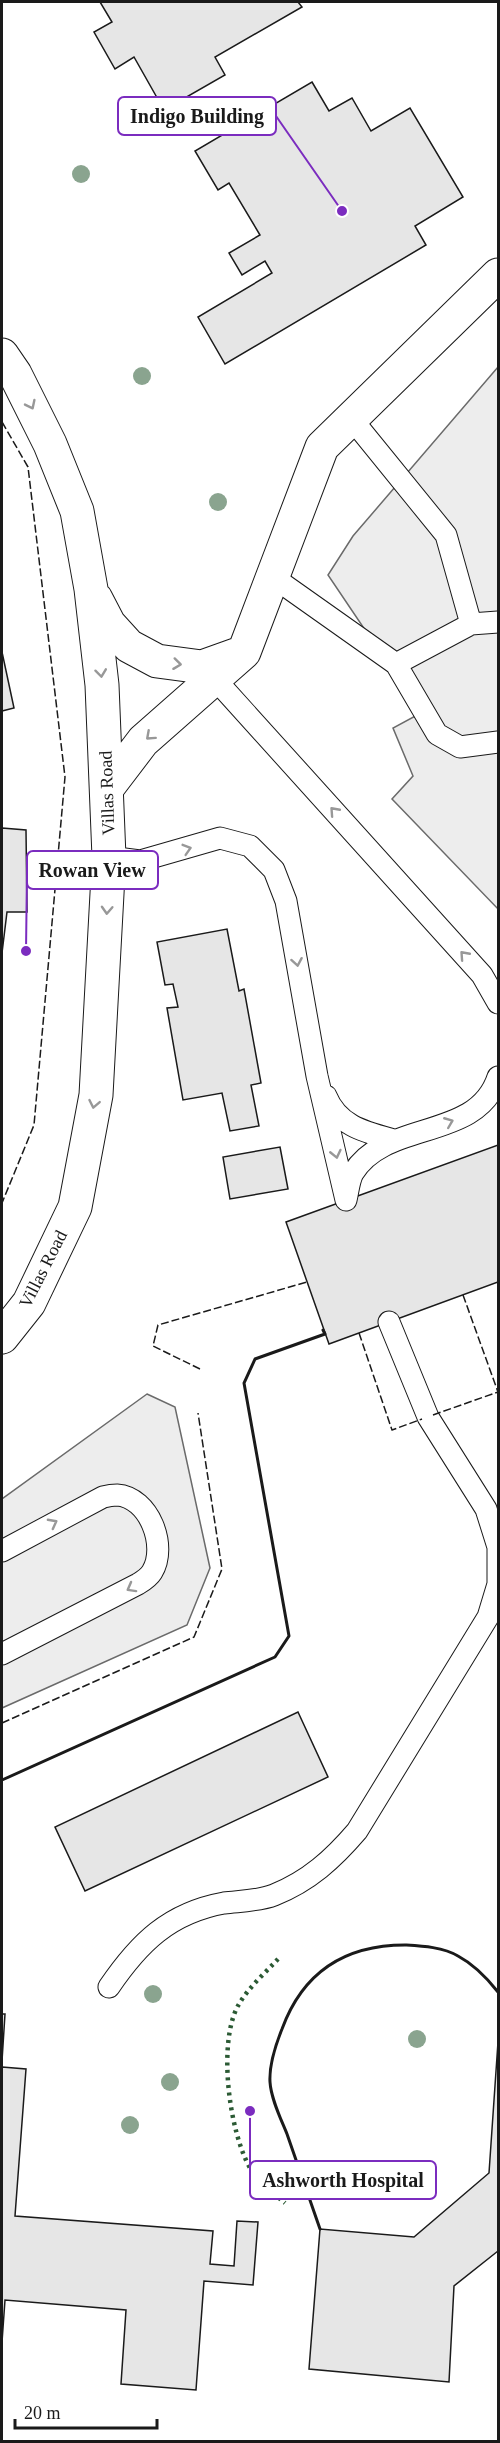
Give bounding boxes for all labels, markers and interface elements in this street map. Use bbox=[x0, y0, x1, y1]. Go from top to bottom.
callout: Indigo Building bbox=[118, 97, 276, 135]
text: Indigo Building bbox=[130, 105, 264, 128]
one-way arrow bbox=[24, 399, 35, 410]
one-way arrow bbox=[173, 657, 182, 669]
one-way arrow bbox=[94, 668, 107, 677]
one-way arrow bbox=[146, 728, 157, 739]
street label: Villas Road bbox=[96, 750, 118, 836]
one-way arrow bbox=[330, 807, 341, 818]
one-way arrow bbox=[181, 843, 192, 856]
callout: Rowan View bbox=[27, 851, 158, 889]
text: Rowan View bbox=[38, 859, 146, 881]
one-way arrow bbox=[100, 905, 113, 914]
one-way arrow bbox=[460, 952, 471, 962]
one-way arrow bbox=[290, 956, 303, 966]
one-way arrow bbox=[88, 1099, 101, 1109]
one-way arrow bbox=[443, 1117, 454, 1130]
one-way arrow bbox=[328, 1148, 341, 1158]
street label: Villas Road bbox=[15, 1227, 71, 1311]
one-way arrow bbox=[47, 1519, 57, 1530]
one-way arrow bbox=[127, 1581, 137, 1592]
callout: Ashworth Hospital bbox=[250, 2161, 436, 2199]
text: Ashworth Hospital bbox=[262, 2169, 424, 2192]
scale bar bbox=[15, 2392, 158, 2430]
text: 20 m bbox=[24, 2403, 61, 2423]

